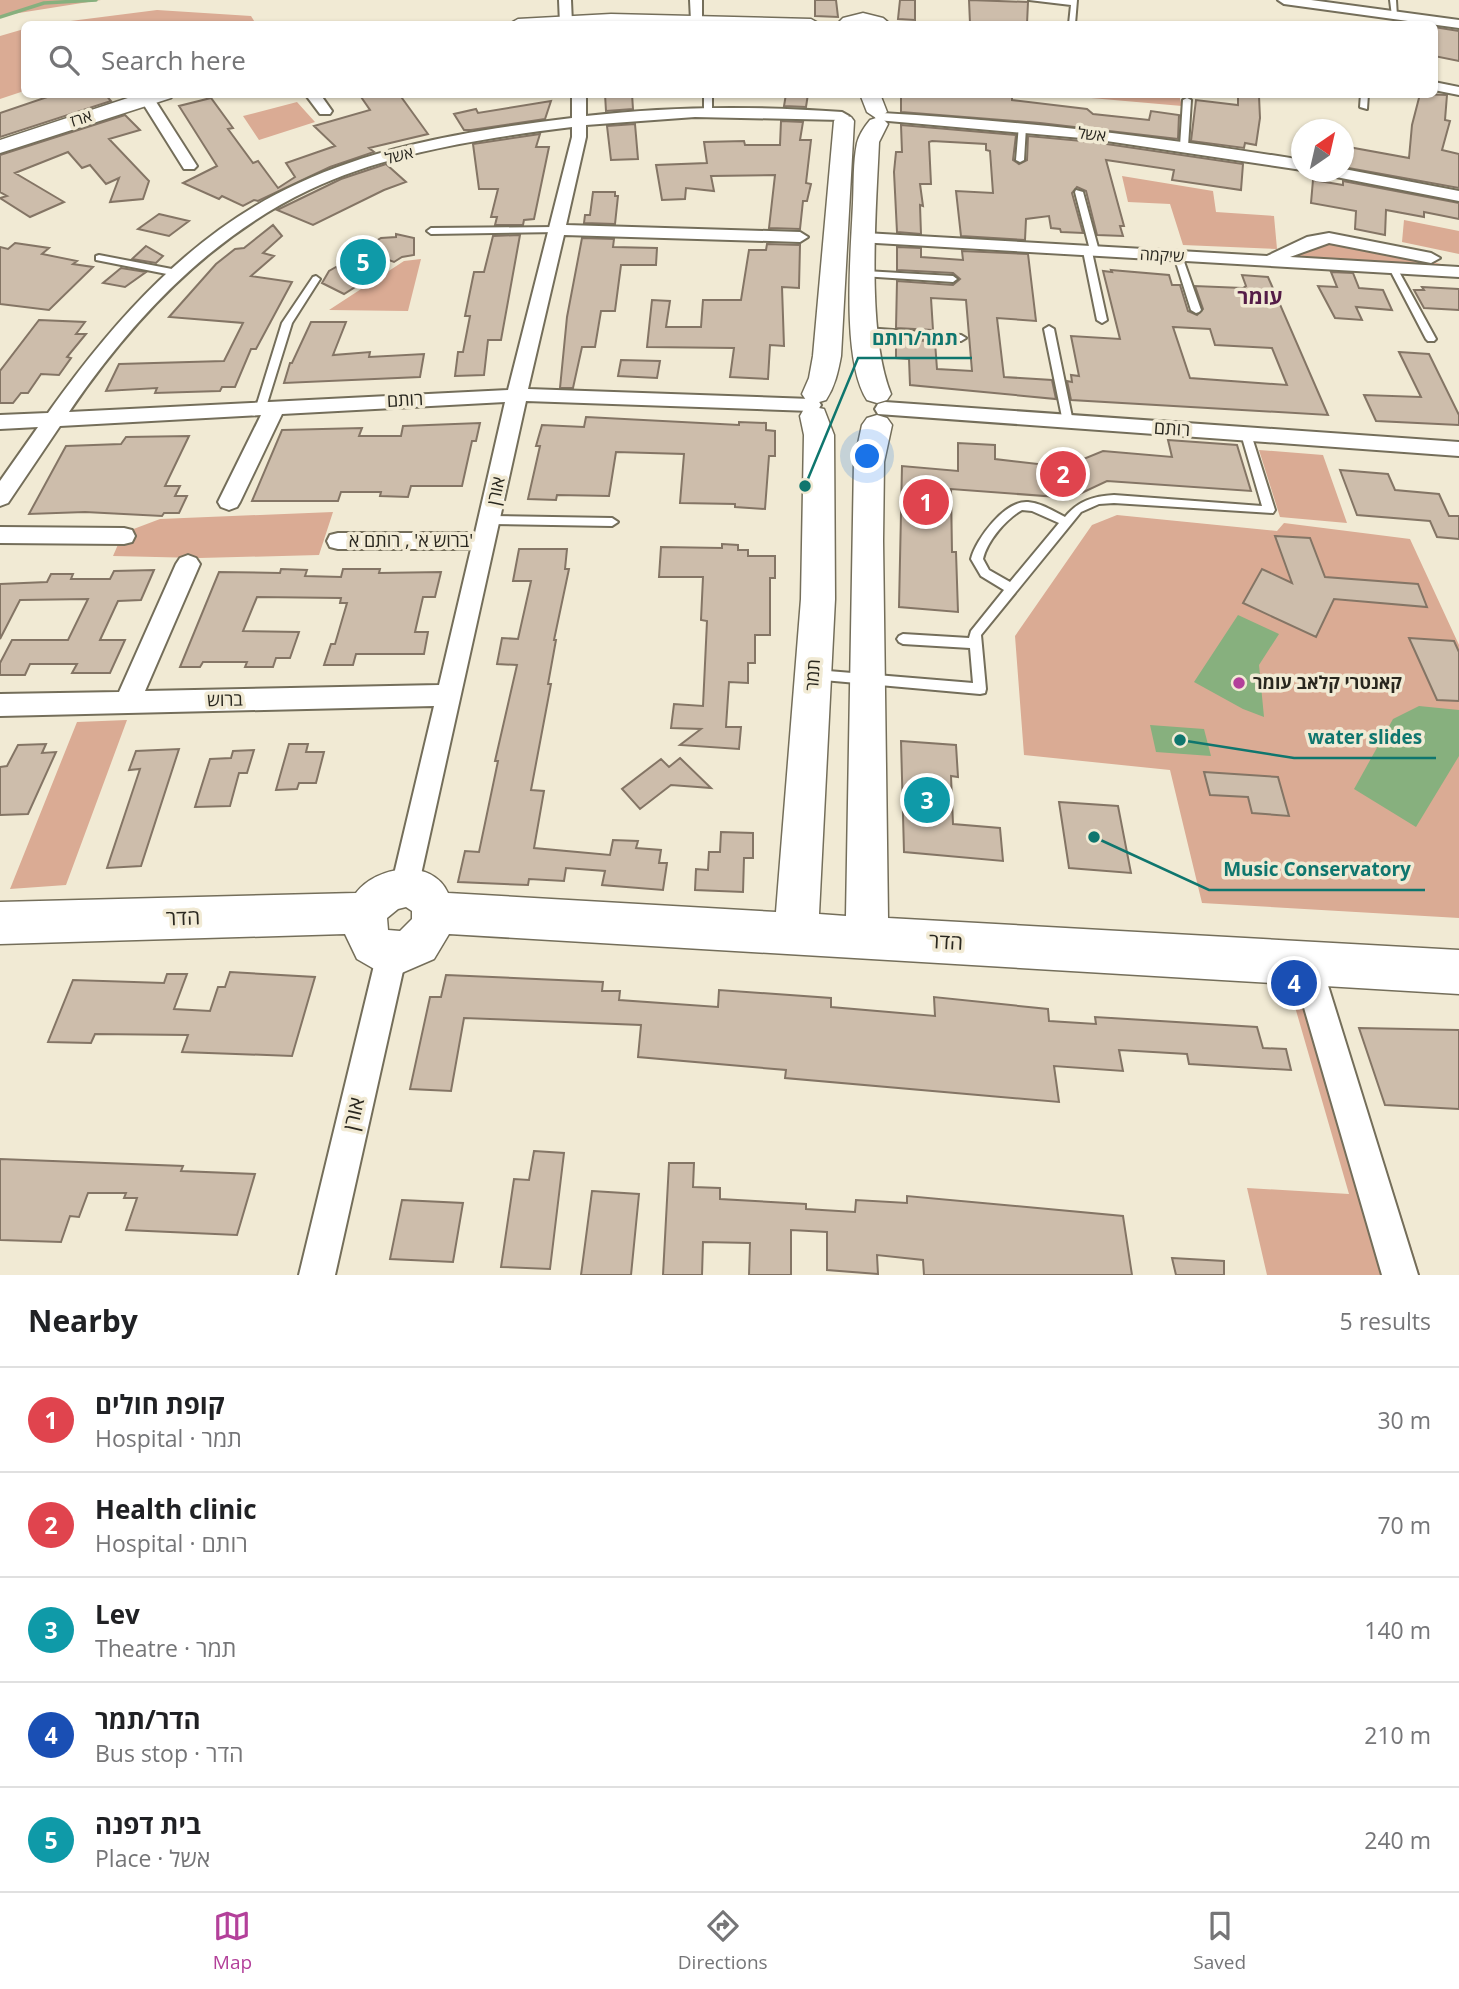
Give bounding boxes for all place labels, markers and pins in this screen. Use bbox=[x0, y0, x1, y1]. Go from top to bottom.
pin: 5 bbox=[340, 236, 386, 288]
callout: תמר/רותם bbox=[858, 318, 972, 358]
pin: 2 bbox=[1040, 448, 1086, 500]
pin: 1 bbox=[903, 476, 949, 528]
place label: קאנטרי קלאב עומר bbox=[1253, 670, 1402, 694]
marker: קאנטרי קלאב עומר bbox=[1231, 675, 1247, 691]
callout: water slides bbox=[1294, 718, 1436, 758]
pin: 3 bbox=[904, 774, 950, 826]
callout: Music Conservatory bbox=[1209, 850, 1425, 890]
pin: 4 bbox=[1271, 957, 1317, 1009]

